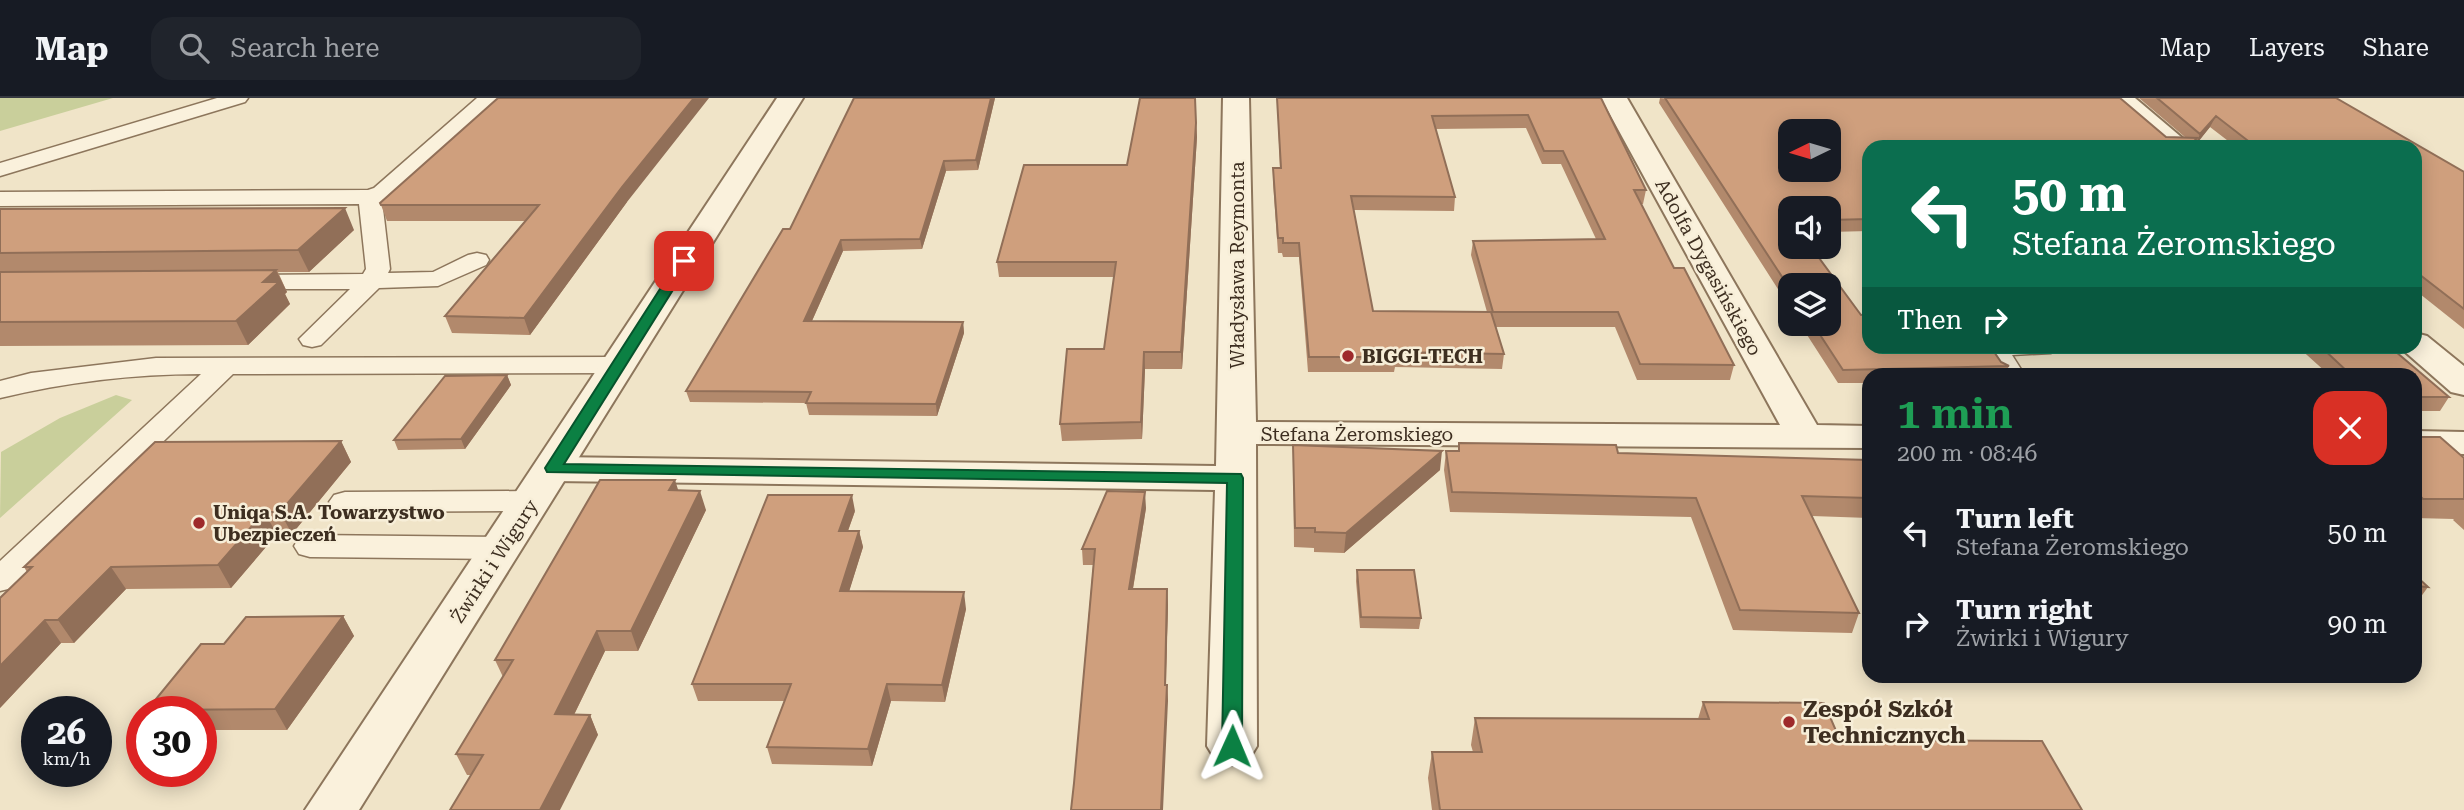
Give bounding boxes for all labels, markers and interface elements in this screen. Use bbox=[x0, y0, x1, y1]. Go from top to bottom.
search box bbox=[151, 17, 641, 80]
text: Map bbox=[35, 29, 109, 68]
icon: search bbox=[175, 29, 213, 67]
text: Search here bbox=[231, 33, 380, 63]
text: Map bbox=[2160, 34, 2211, 62]
text: Layers bbox=[2249, 34, 2325, 62]
text: Share bbox=[2363, 34, 2429, 62]
north arrow bbox=[1778, 119, 1841, 182]
map controls bbox=[1778, 119, 1841, 336]
street label: Władysława Reymonta bbox=[1226, 161, 1249, 369]
text: 50 m bbox=[2012, 166, 2127, 223]
icon: left bbox=[1897, 168, 1988, 259]
street label: Adolfa Dygasińskiego bbox=[1650, 175, 1767, 360]
button: sound bbox=[1778, 196, 1841, 259]
text: Stefana Żeromskiego bbox=[2012, 225, 2336, 263]
pin bbox=[654, 231, 714, 291]
icon: arrive bbox=[665, 242, 703, 280]
button: layers bbox=[1778, 273, 1841, 336]
icon: right bbox=[1976, 301, 2014, 339]
text: Then bbox=[1897, 305, 1962, 335]
place label: BIGGI-TECH bbox=[1362, 345, 1483, 368]
marker: BIGGI-TECH bbox=[1340, 348, 1356, 364]
text: 1 min bbox=[1897, 389, 2013, 438]
button: close bbox=[2313, 391, 2387, 465]
street label: Stefana Żeromskiego bbox=[1261, 423, 1453, 446]
text: 200 m · 08:46 bbox=[1897, 440, 2037, 467]
street label: Żwirki i Wigury bbox=[446, 495, 543, 627]
place label: Uniqa S.A. Towarzystwo Ubezpieczeń bbox=[213, 501, 445, 546]
text: Turn left bbox=[1956, 504, 2074, 534]
icon: left bbox=[1897, 514, 1935, 552]
marker: Uniqa S.A. Towarzystwo Ubezpieczeń bbox=[191, 515, 207, 531]
text: 50 m bbox=[2328, 518, 2387, 548]
text: Stefana Żeromskiego bbox=[1956, 534, 2189, 561]
text: Turn right bbox=[1956, 595, 2092, 625]
icon: right bbox=[1897, 605, 1935, 643]
text: 90 m bbox=[2328, 609, 2387, 639]
text: Żwirki i Wigury bbox=[1956, 625, 2129, 652]
speed limit sign: 30 bbox=[126, 696, 217, 787]
place label: Zespół Szkół Technicznych bbox=[1803, 696, 1966, 749]
position arrow bbox=[1195, 709, 1269, 783]
text: 26 bbox=[47, 712, 86, 753]
marker: Zespół Szkół Technicznych bbox=[1781, 714, 1797, 730]
text: km/h bbox=[42, 748, 91, 769]

